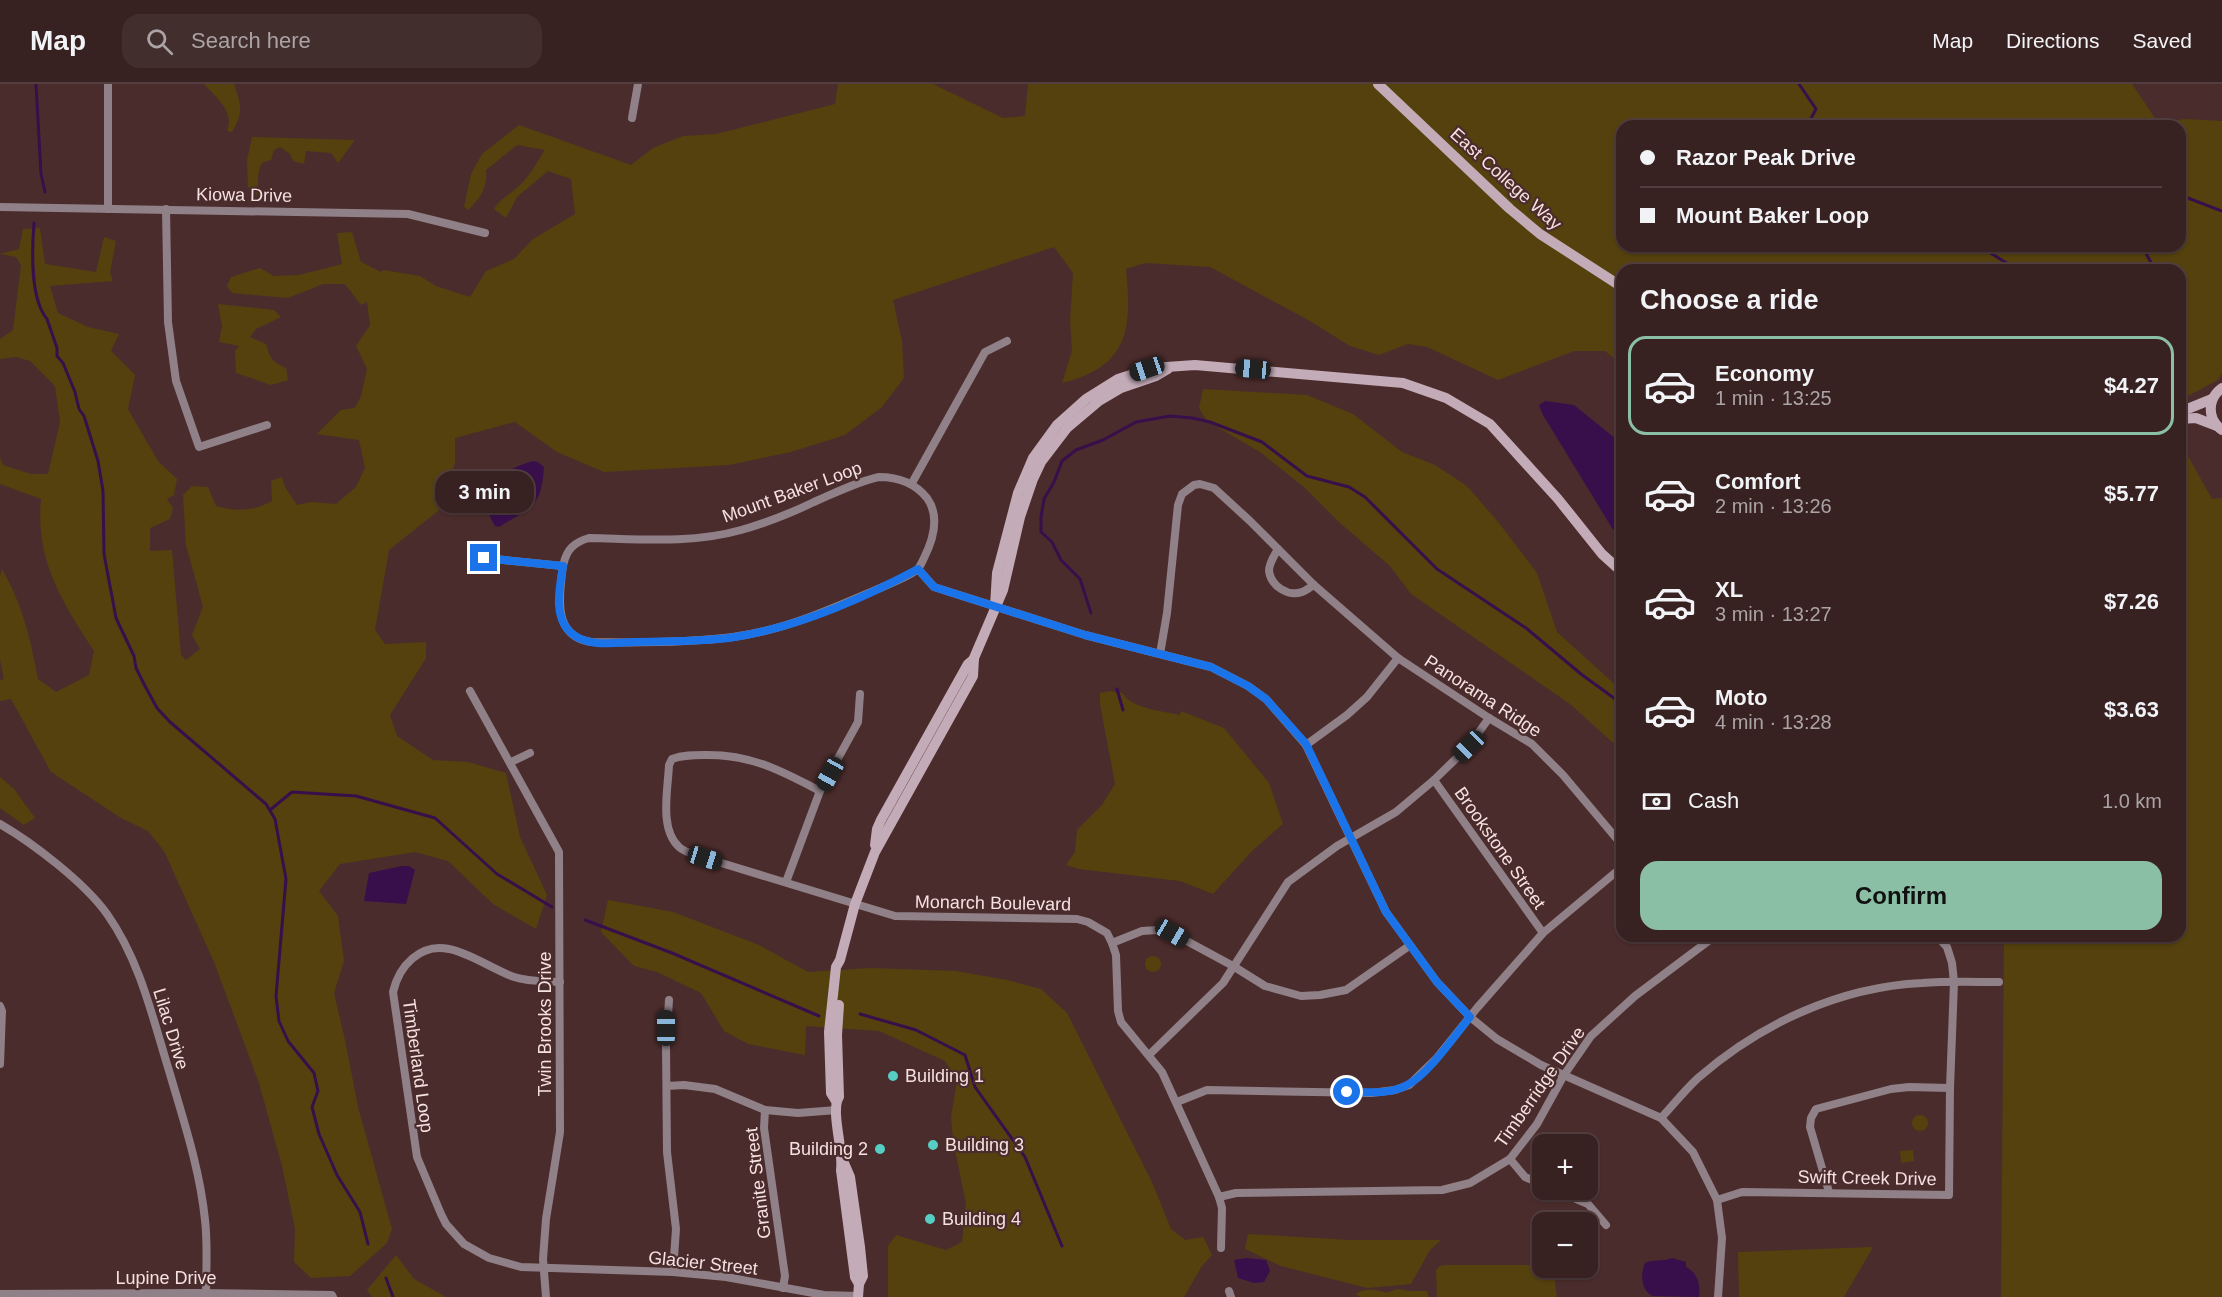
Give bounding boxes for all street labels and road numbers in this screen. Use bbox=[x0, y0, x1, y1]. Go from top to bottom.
street label: East College Way bbox=[1446, 124, 1566, 234]
street label: Kiowa Drive bbox=[196, 184, 292, 206]
street label: Mount Baker Loop bbox=[719, 457, 865, 527]
street label: Panorama Ridge bbox=[1421, 651, 1545, 741]
street label: Brookstone Street bbox=[1450, 783, 1550, 913]
street label: Monarch Boulevard bbox=[915, 892, 1071, 914]
street label: Twin Brooks Drive bbox=[535, 951, 555, 1097]
street label: Lilac Drive bbox=[149, 986, 193, 1072]
street label: Timberland Loop bbox=[399, 998, 437, 1134]
street label: Timberridge Drive bbox=[1491, 1023, 1589, 1151]
street label: Granite Street bbox=[741, 1126, 775, 1240]
street label: Swift Creek Drive bbox=[1797, 1167, 1937, 1189]
street label: Glacier Street bbox=[647, 1247, 759, 1279]
street label: Lupine Drive bbox=[115, 1268, 217, 1288]

